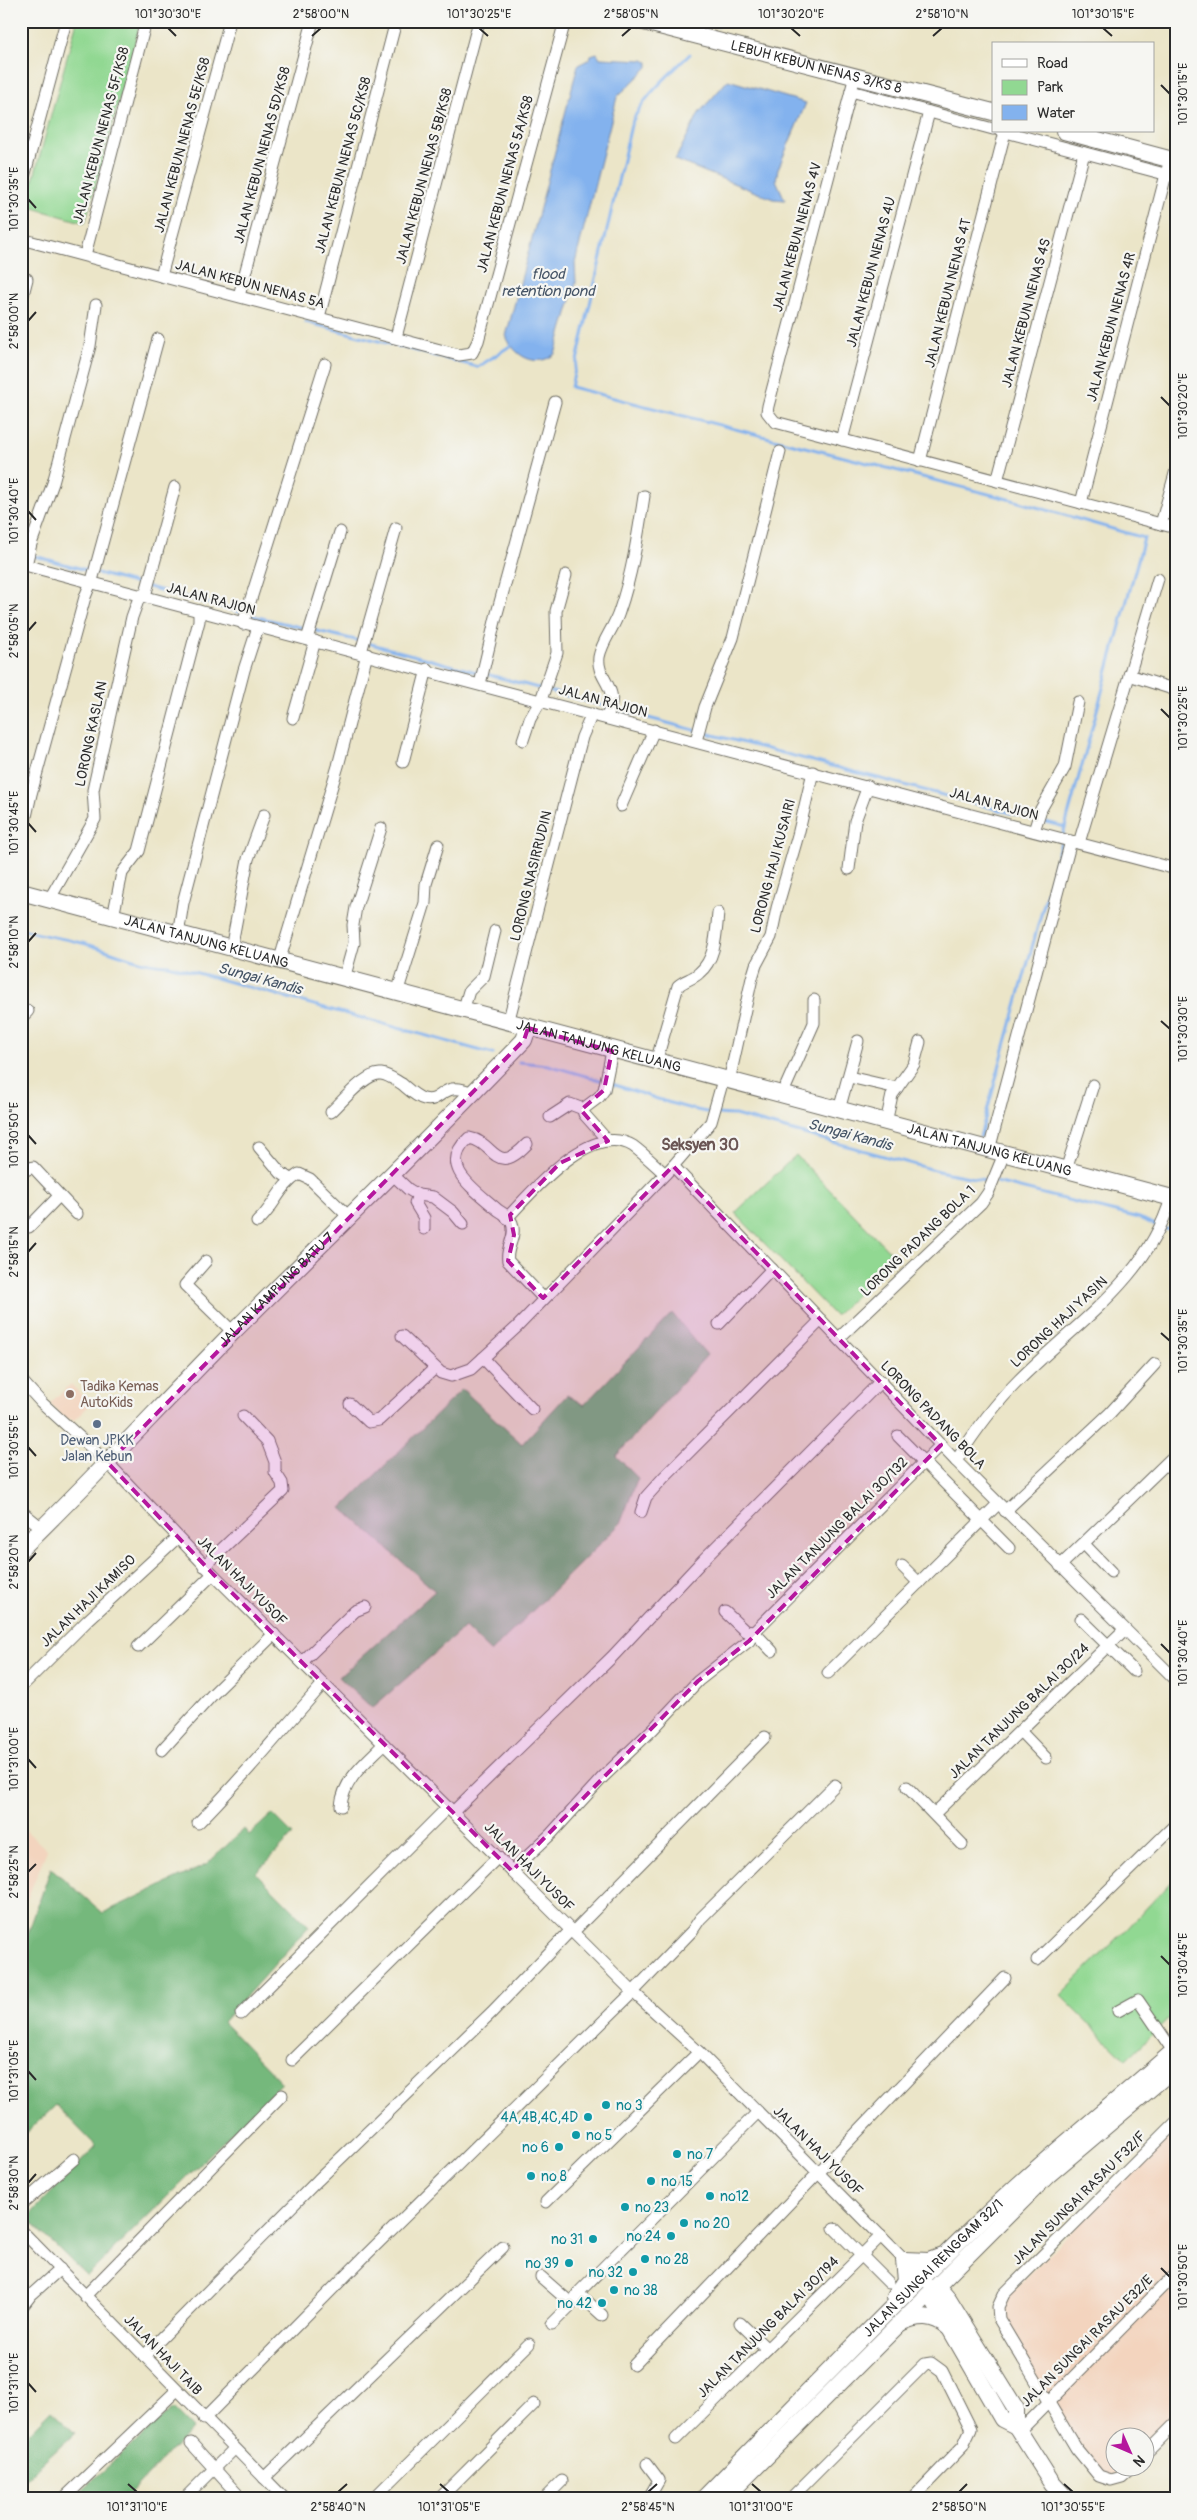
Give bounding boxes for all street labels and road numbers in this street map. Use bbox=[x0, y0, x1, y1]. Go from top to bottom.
street label: LEBUH KEBUN NENAS 3/KS 8 bbox=[729, 36, 904, 97]
street label: JALAN KEBUN NENAS 5F/KS8 bbox=[69, 45, 133, 225]
street label: JALAN KEBUN NENAS 5E/KS8 bbox=[150, 55, 214, 235]
street label: JALAN KEBUN NENAS 5D/KS8 bbox=[230, 65, 294, 245]
street label: JALAN KEBUN NENAS 5C/KS8 bbox=[311, 75, 375, 255]
street label: JALAN KEBUN NENAS 5B/KS8 bbox=[392, 86, 456, 266]
street label: JALAN KEBUN NENAS 5A/KS8 bbox=[473, 94, 537, 274]
street label: JALAN KEBUN NENAS 4V bbox=[769, 160, 825, 314]
street label: JALAN KEBUN NENAS 4U bbox=[843, 195, 899, 349]
street label: JALAN KEBUN NENAS 4T bbox=[921, 216, 975, 369]
street label: JALAN KEBUN NENAS 4S bbox=[998, 237, 1054, 389]
street label: JALAN KEBUN NENAS 4R bbox=[1083, 251, 1139, 403]
street label: JALAN KEBUN NENAS 5A bbox=[173, 256, 327, 312]
street label: JALAN RAJION bbox=[165, 579, 257, 619]
street label: LORONG KASLAN bbox=[71, 680, 111, 788]
street label: JALAN RAJION bbox=[557, 681, 649, 721]
street label: JALAN RAJION bbox=[948, 784, 1040, 824]
street label: LORONG HAJI KUSAIRI bbox=[747, 797, 799, 935]
street label: LORONG NASIRRUDIN bbox=[507, 809, 555, 943]
street label: JALAN TANJUNG KELUANG bbox=[122, 911, 291, 971]
street label: JALAN TANJUNG KELUANG bbox=[515, 1016, 683, 1076]
street label: JALAN TANJUNG KELUANG bbox=[905, 1119, 1074, 1179]
street label: LORONG PADANG BOLA 1 bbox=[857, 1182, 979, 1300]
street label: JALAN KAMPUNG BATU 7 bbox=[215, 1228, 338, 1350]
street label: LORONG HAJI YASIN bbox=[1007, 1273, 1111, 1371]
street label: LORONG PADANG BOLA bbox=[877, 1357, 989, 1473]
street label: JALAN TANJUNG BALAI 30/132 bbox=[763, 1453, 912, 1602]
street label: JALAN HAJI YUSOF bbox=[194, 1533, 290, 1629]
street label: JALAN HAJI KAMISO bbox=[37, 1551, 139, 1651]
street label: JALAN TANJUNG BALAI 30/24 bbox=[945, 1639, 1093, 1783]
street label: JALAN HAJI YUSOF bbox=[481, 1819, 577, 1915]
street label: JALAN HAJI YUSOF bbox=[770, 2103, 866, 2199]
street label: JALAN SUNGAI RASAU F32/F bbox=[1009, 2128, 1149, 2268]
street label: JALAN SUNGAI RENGGAM 32/1 bbox=[859, 2195, 1006, 2340]
street label: JALAN TANJUNG BALAI 30/194 bbox=[694, 2253, 842, 2401]
street label: JALAN SUNGAI RASAU E32/E bbox=[1018, 2272, 1156, 2410]
street label: JALAN HAJI TAIB bbox=[120, 2311, 206, 2399]

